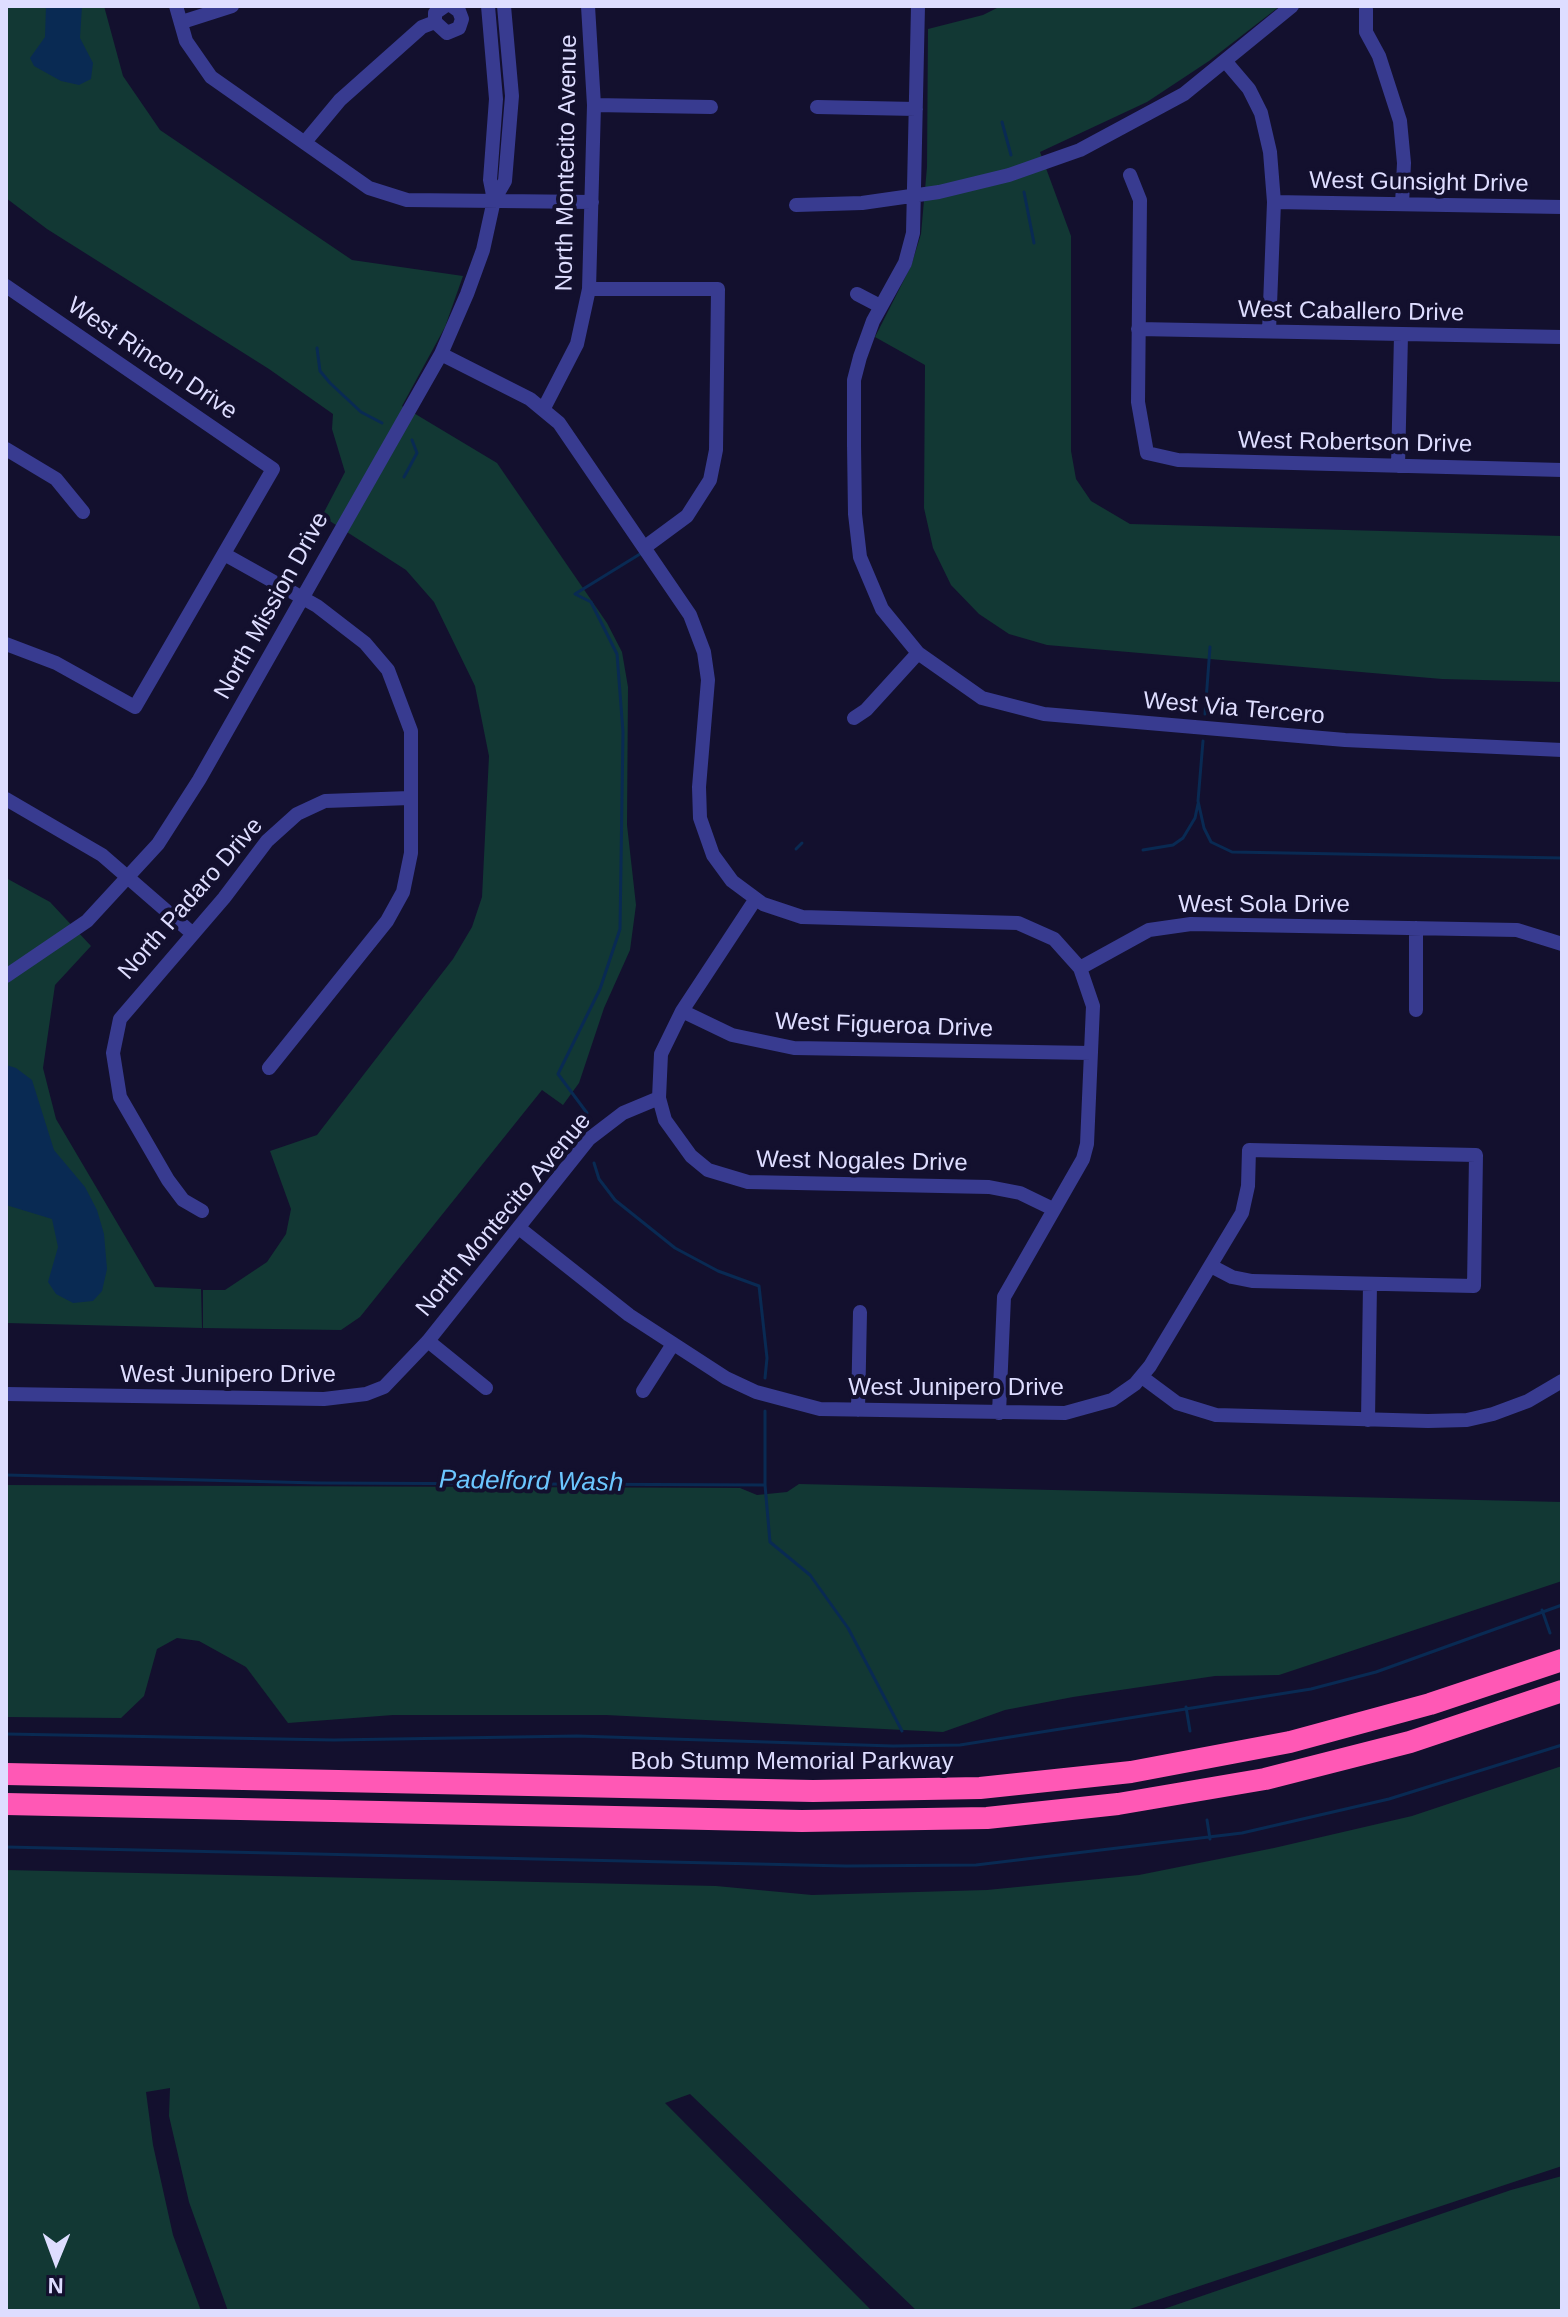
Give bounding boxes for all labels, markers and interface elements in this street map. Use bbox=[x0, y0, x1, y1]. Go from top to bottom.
street label: North Montecito Avenue bbox=[550, 34, 584, 292]
street label: West Gunsight Drive bbox=[1309, 167, 1529, 199]
street label: West Rincon Drive bbox=[62, 292, 242, 426]
street label: West Caballero Drive bbox=[1238, 296, 1464, 328]
street label: West Robertson Drive bbox=[1238, 427, 1472, 459]
street label: North Mission Drive bbox=[209, 507, 335, 705]
street label: West Via Tercero bbox=[1142, 687, 1326, 731]
street label: North Padaro Drive bbox=[113, 812, 269, 986]
street label: West Sola Drive bbox=[1178, 891, 1350, 919]
street label: West Figueroa Drive bbox=[774, 1008, 994, 1044]
street label: North Montecito Avenue bbox=[410, 1107, 598, 1323]
street label: West Nogales Drive bbox=[756, 1146, 968, 1178]
street label: West Junipero Drive bbox=[120, 1361, 336, 1389]
street label: West Junipero Drive bbox=[848, 1374, 1064, 1402]
water label: Padelford Wash bbox=[438, 1465, 624, 1499]
street label: Bob Stump Memorial Parkway bbox=[631, 1748, 953, 1776]
north arrow bbox=[16, 2221, 96, 2301]
text: N bbox=[47, 2273, 64, 2298]

